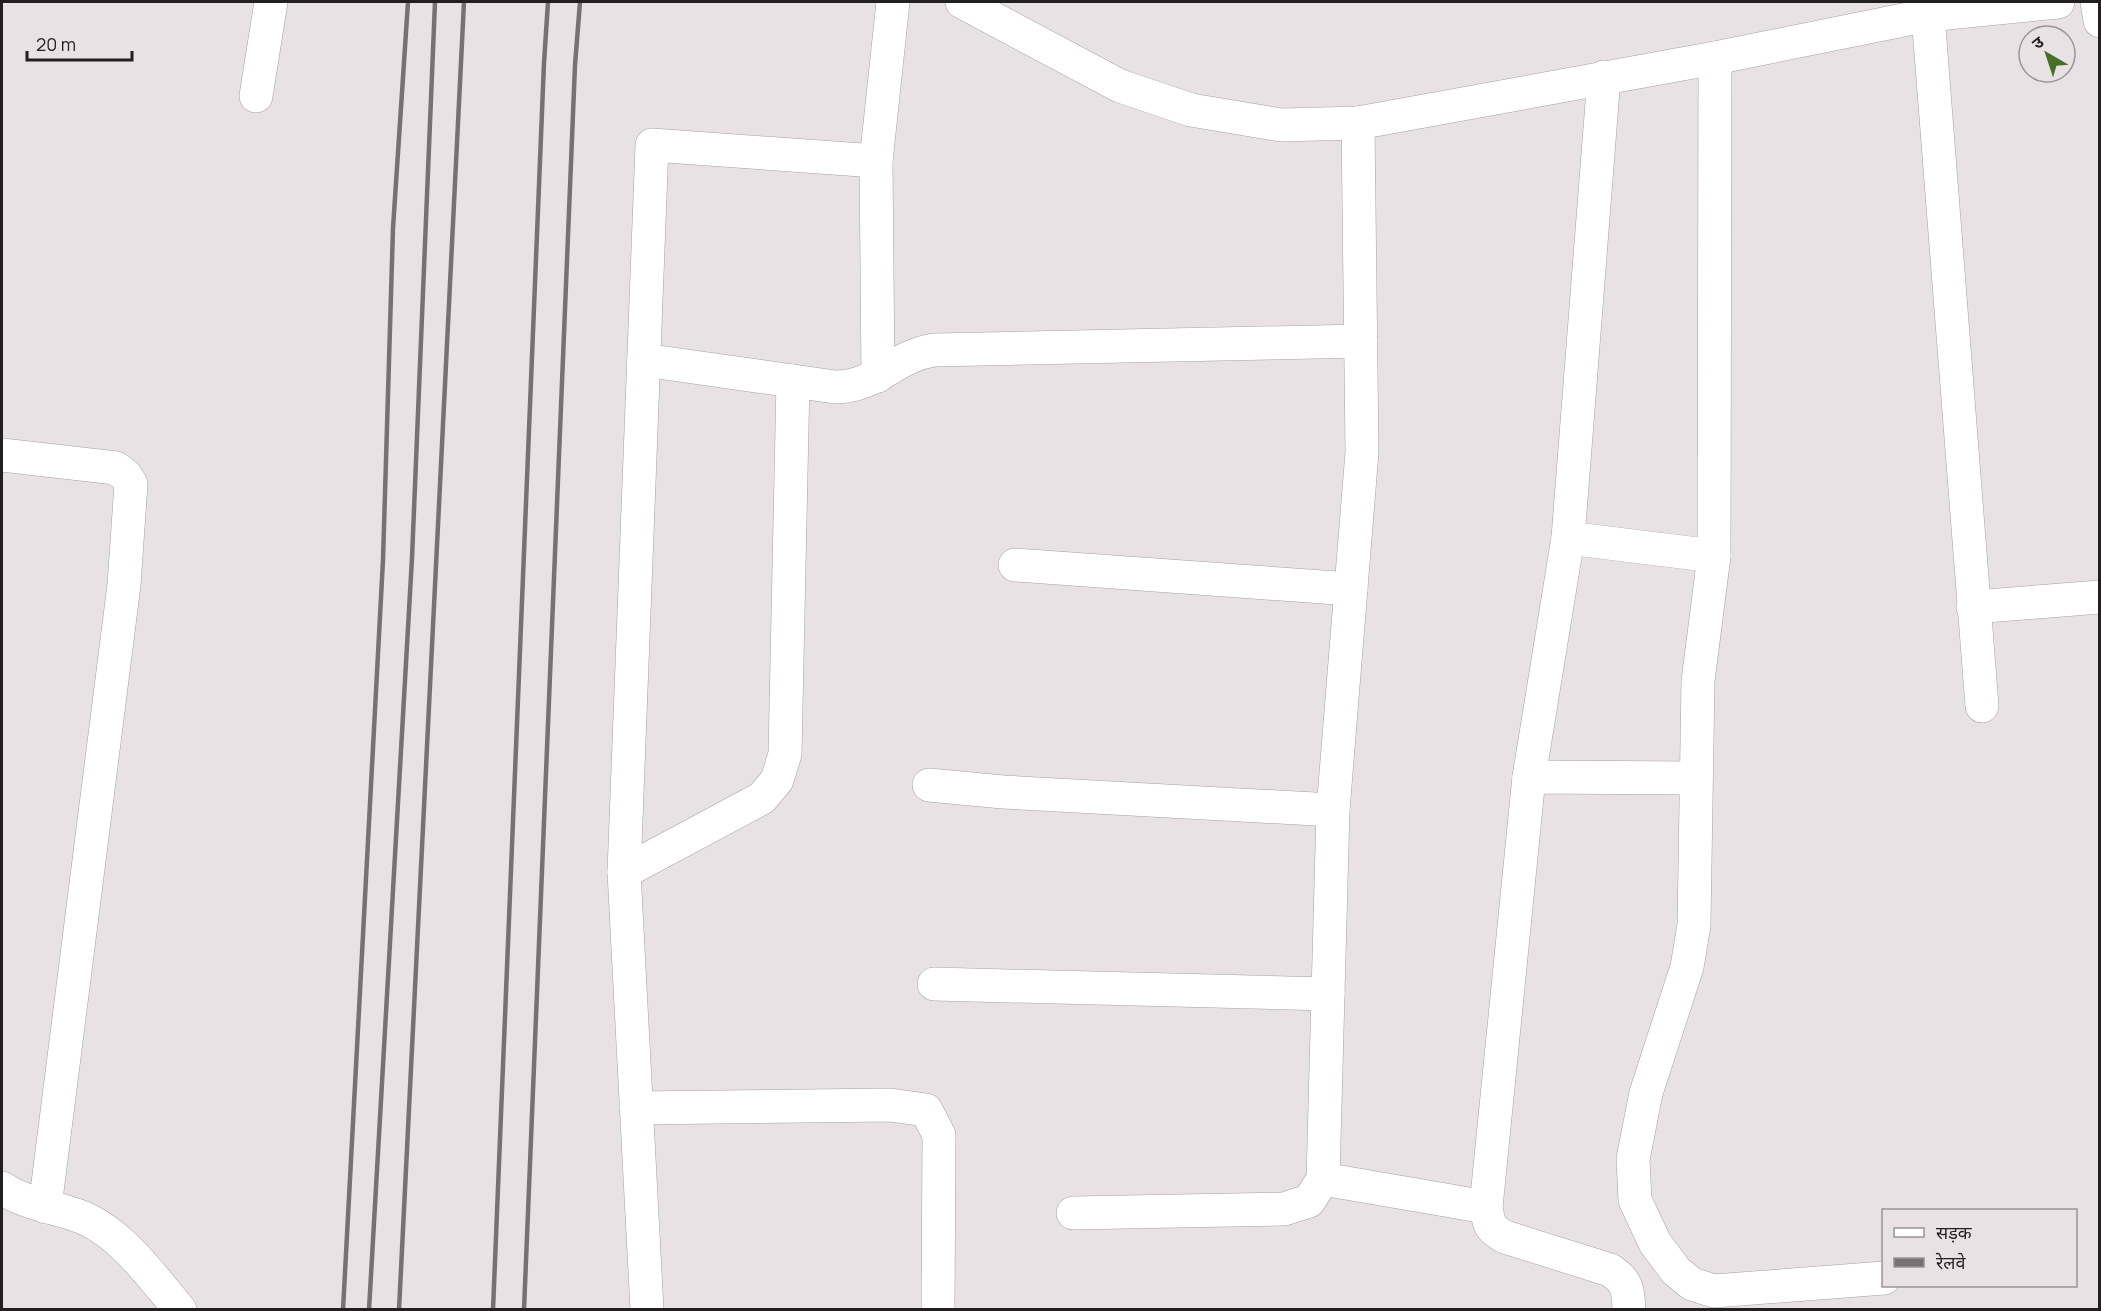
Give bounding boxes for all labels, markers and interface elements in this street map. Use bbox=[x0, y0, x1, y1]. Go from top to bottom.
scale bar bbox=[27, 24, 132, 62]
north arrow bbox=[2017, 24, 2077, 84]
text: उ bbox=[2027, 30, 2049, 54]
text: 20 m bbox=[36, 32, 76, 56]
legend bbox=[1882, 1209, 2077, 1287]
text: सड़क bbox=[1936, 1220, 1973, 1244]
text: रेलवे bbox=[1935, 1250, 1967, 1274]

